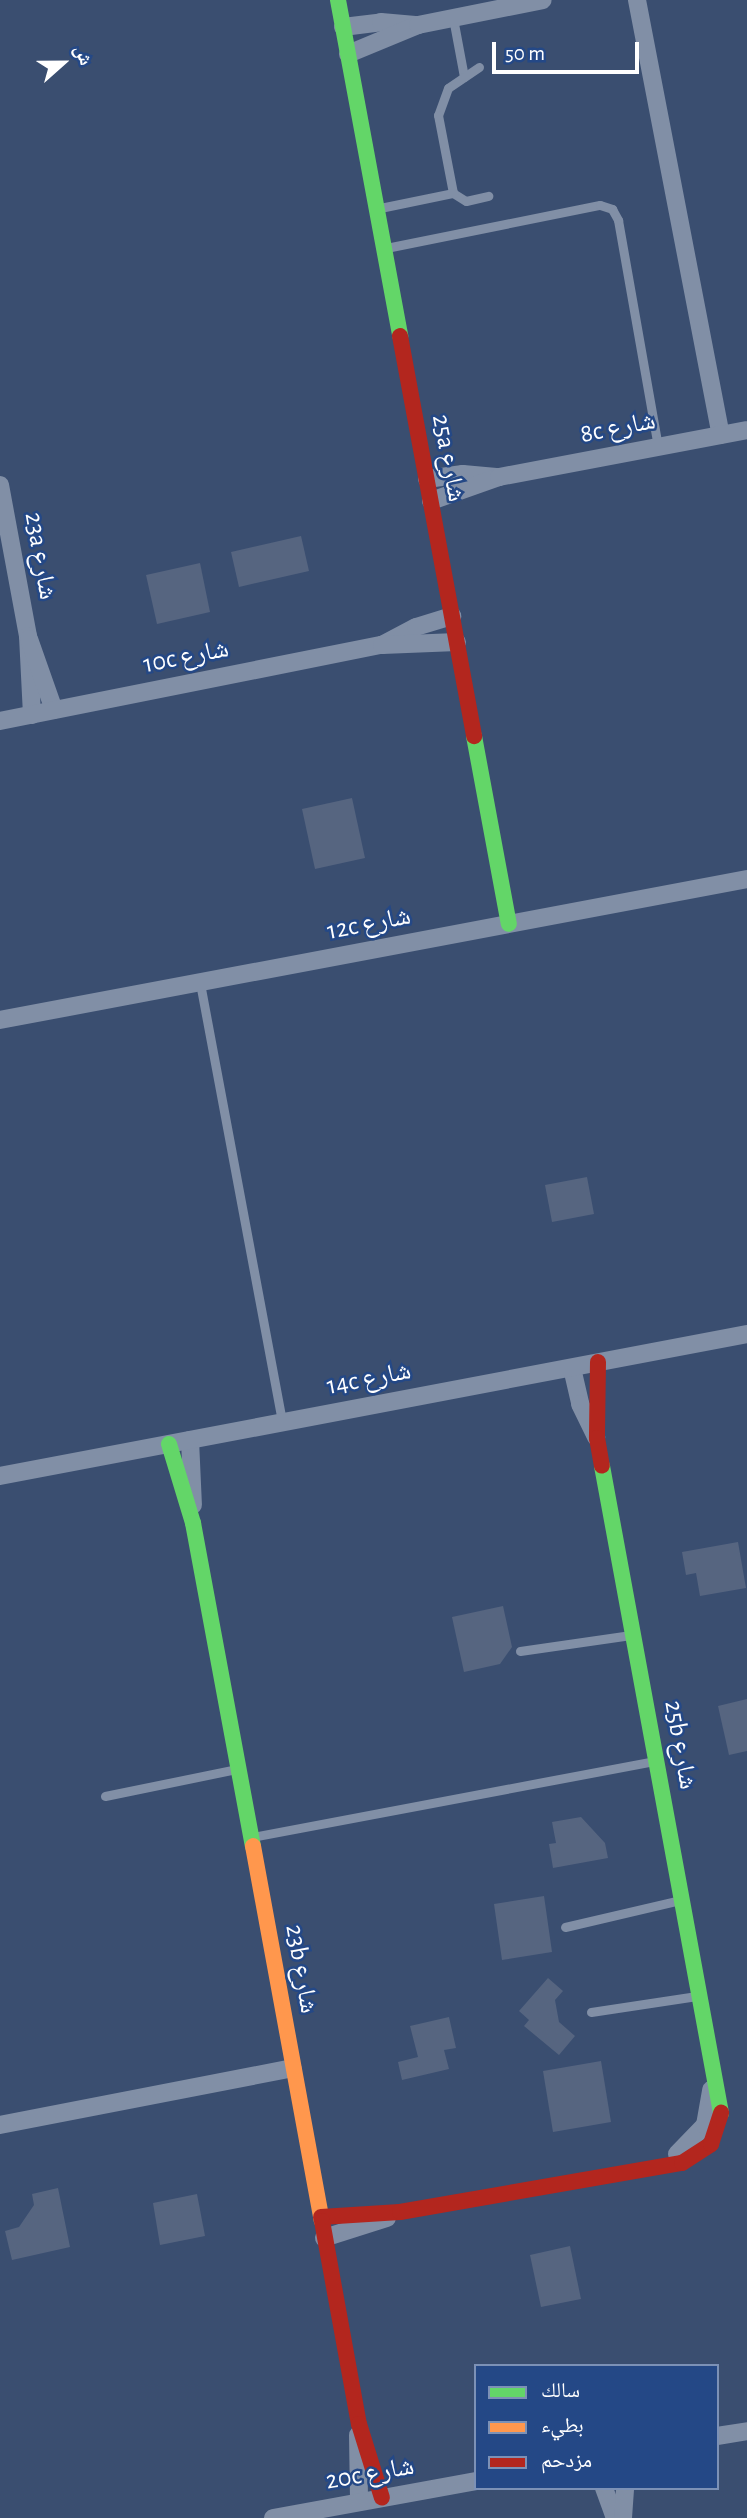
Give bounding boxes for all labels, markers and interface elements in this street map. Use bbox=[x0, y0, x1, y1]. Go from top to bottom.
north arrow bbox=[28, 28, 98, 98]
scale bar bbox=[495, 28, 642, 72]
text: ش bbox=[71, 42, 96, 68]
text: 50 m bbox=[505, 43, 545, 64]
street label: 8c شارع bbox=[578, 405, 658, 451]
street label: 25a شارع bbox=[424, 412, 472, 504]
street label: 23a شارع bbox=[17, 510, 63, 602]
street label: 10c شارع bbox=[141, 633, 231, 681]
street label: 12c شارع bbox=[325, 901, 413, 947]
street label: 14c شارع bbox=[324, 1356, 414, 1402]
street label: 25b شارع bbox=[657, 1698, 703, 1792]
street label: 23b شارع bbox=[278, 1922, 324, 2016]
legend bbox=[474, 2364, 719, 2490]
text: سالك bbox=[541, 2380, 580, 2401]
text: بطيء bbox=[541, 2415, 584, 2436]
text: مزدحم bbox=[541, 2450, 592, 2471]
street label: 20c شارع bbox=[323, 2451, 417, 2497]

